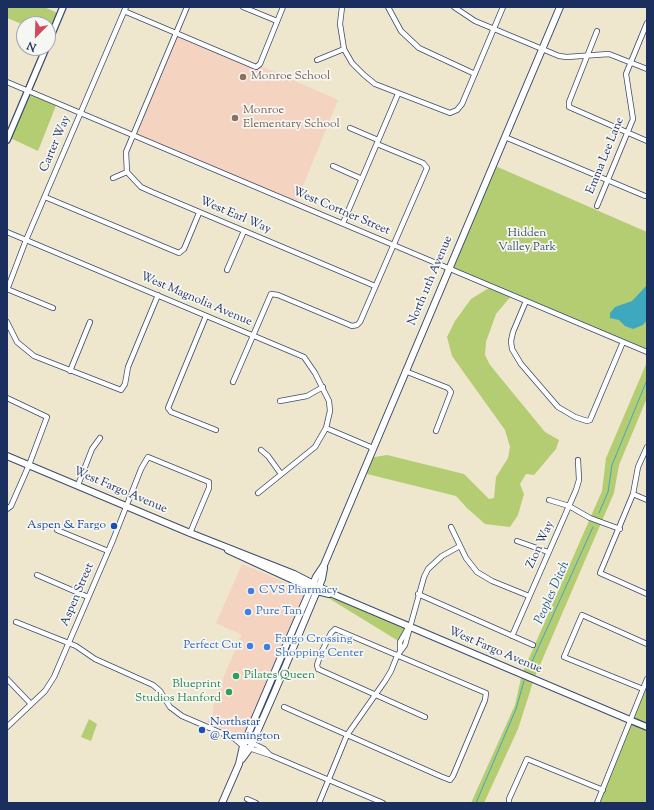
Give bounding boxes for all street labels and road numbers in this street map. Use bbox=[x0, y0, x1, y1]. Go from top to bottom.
street label: Carter Way bbox=[38, 114, 74, 174]
street label: Emma Lee Lane bbox=[584, 116, 628, 196]
street label: West Cortner Street bbox=[290, 185, 392, 239]
street label: West Earl Way bbox=[197, 195, 273, 237]
street label: North 11th Avenue bbox=[406, 234, 456, 328]
street label: West Magnolia Avenue bbox=[138, 270, 254, 330]
street label: West Fargo Avenue bbox=[71, 465, 169, 517]
street label: Zion Way bbox=[524, 519, 558, 571]
street label: Aspen Street bbox=[58, 561, 98, 629]
street label: West Fargo Avenue bbox=[446, 625, 544, 677]

